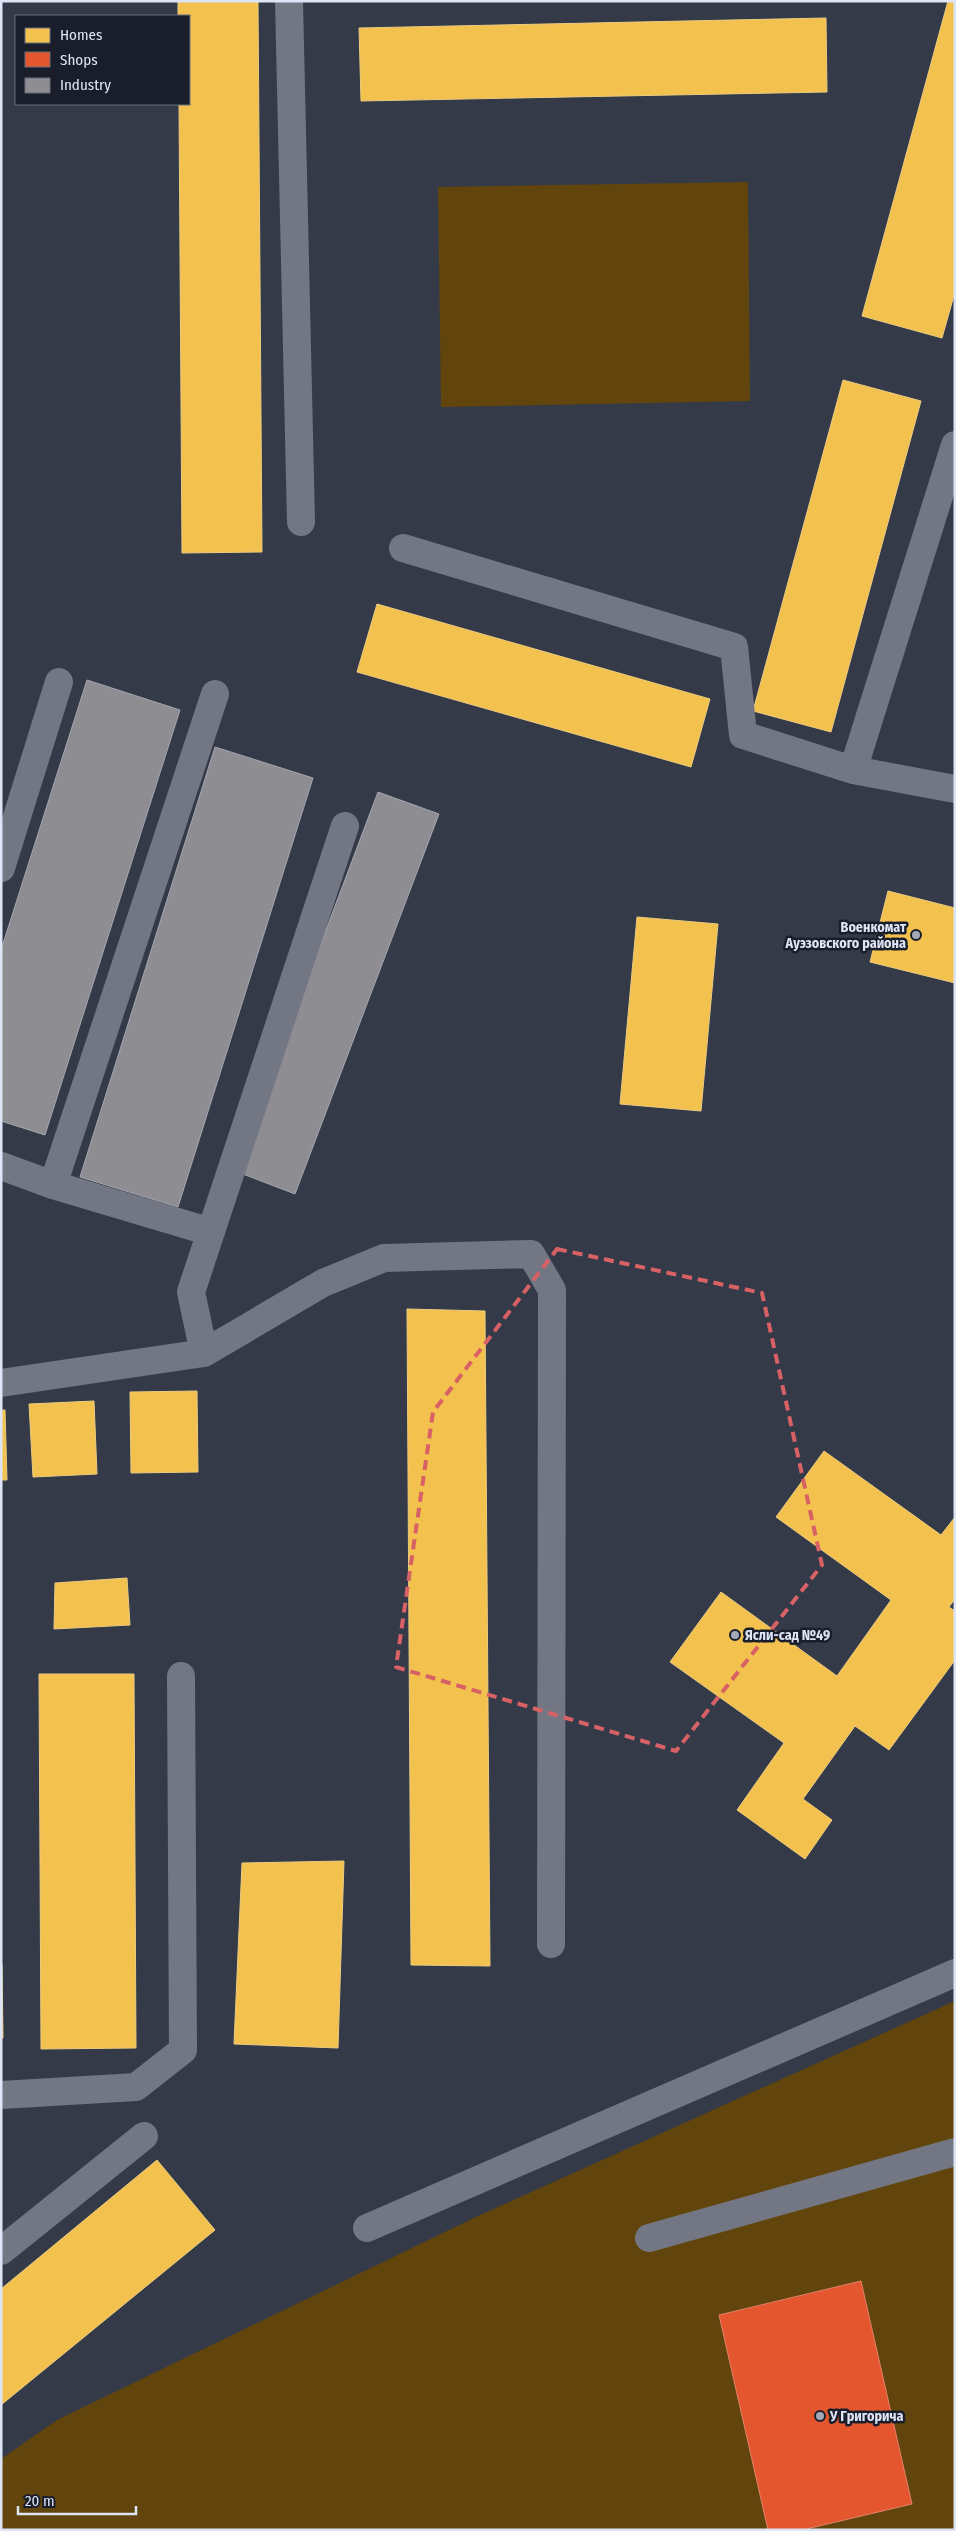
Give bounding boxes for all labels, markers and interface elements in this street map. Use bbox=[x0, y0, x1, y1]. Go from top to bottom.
legend bbox=[15, 15, 190, 105]
text: Homes bbox=[60, 26, 102, 44]
text: Shops bbox=[60, 51, 98, 69]
text: Industry bbox=[60, 76, 111, 94]
place label: Военкомат Ауэзовского района bbox=[785, 919, 907, 952]
marker: Военкомат Ауэзовского района bbox=[910, 929, 922, 941]
place label: Ясли-сад №49 bbox=[745, 1627, 830, 1644]
marker: Ясли-сад №49 bbox=[729, 1629, 741, 1641]
place label: У Григорича bbox=[829, 2408, 904, 2425]
marker: У Григорича bbox=[814, 2410, 826, 2422]
scale bar bbox=[18, 2484, 135, 2516]
text: 20 m bbox=[25, 2492, 55, 2510]

